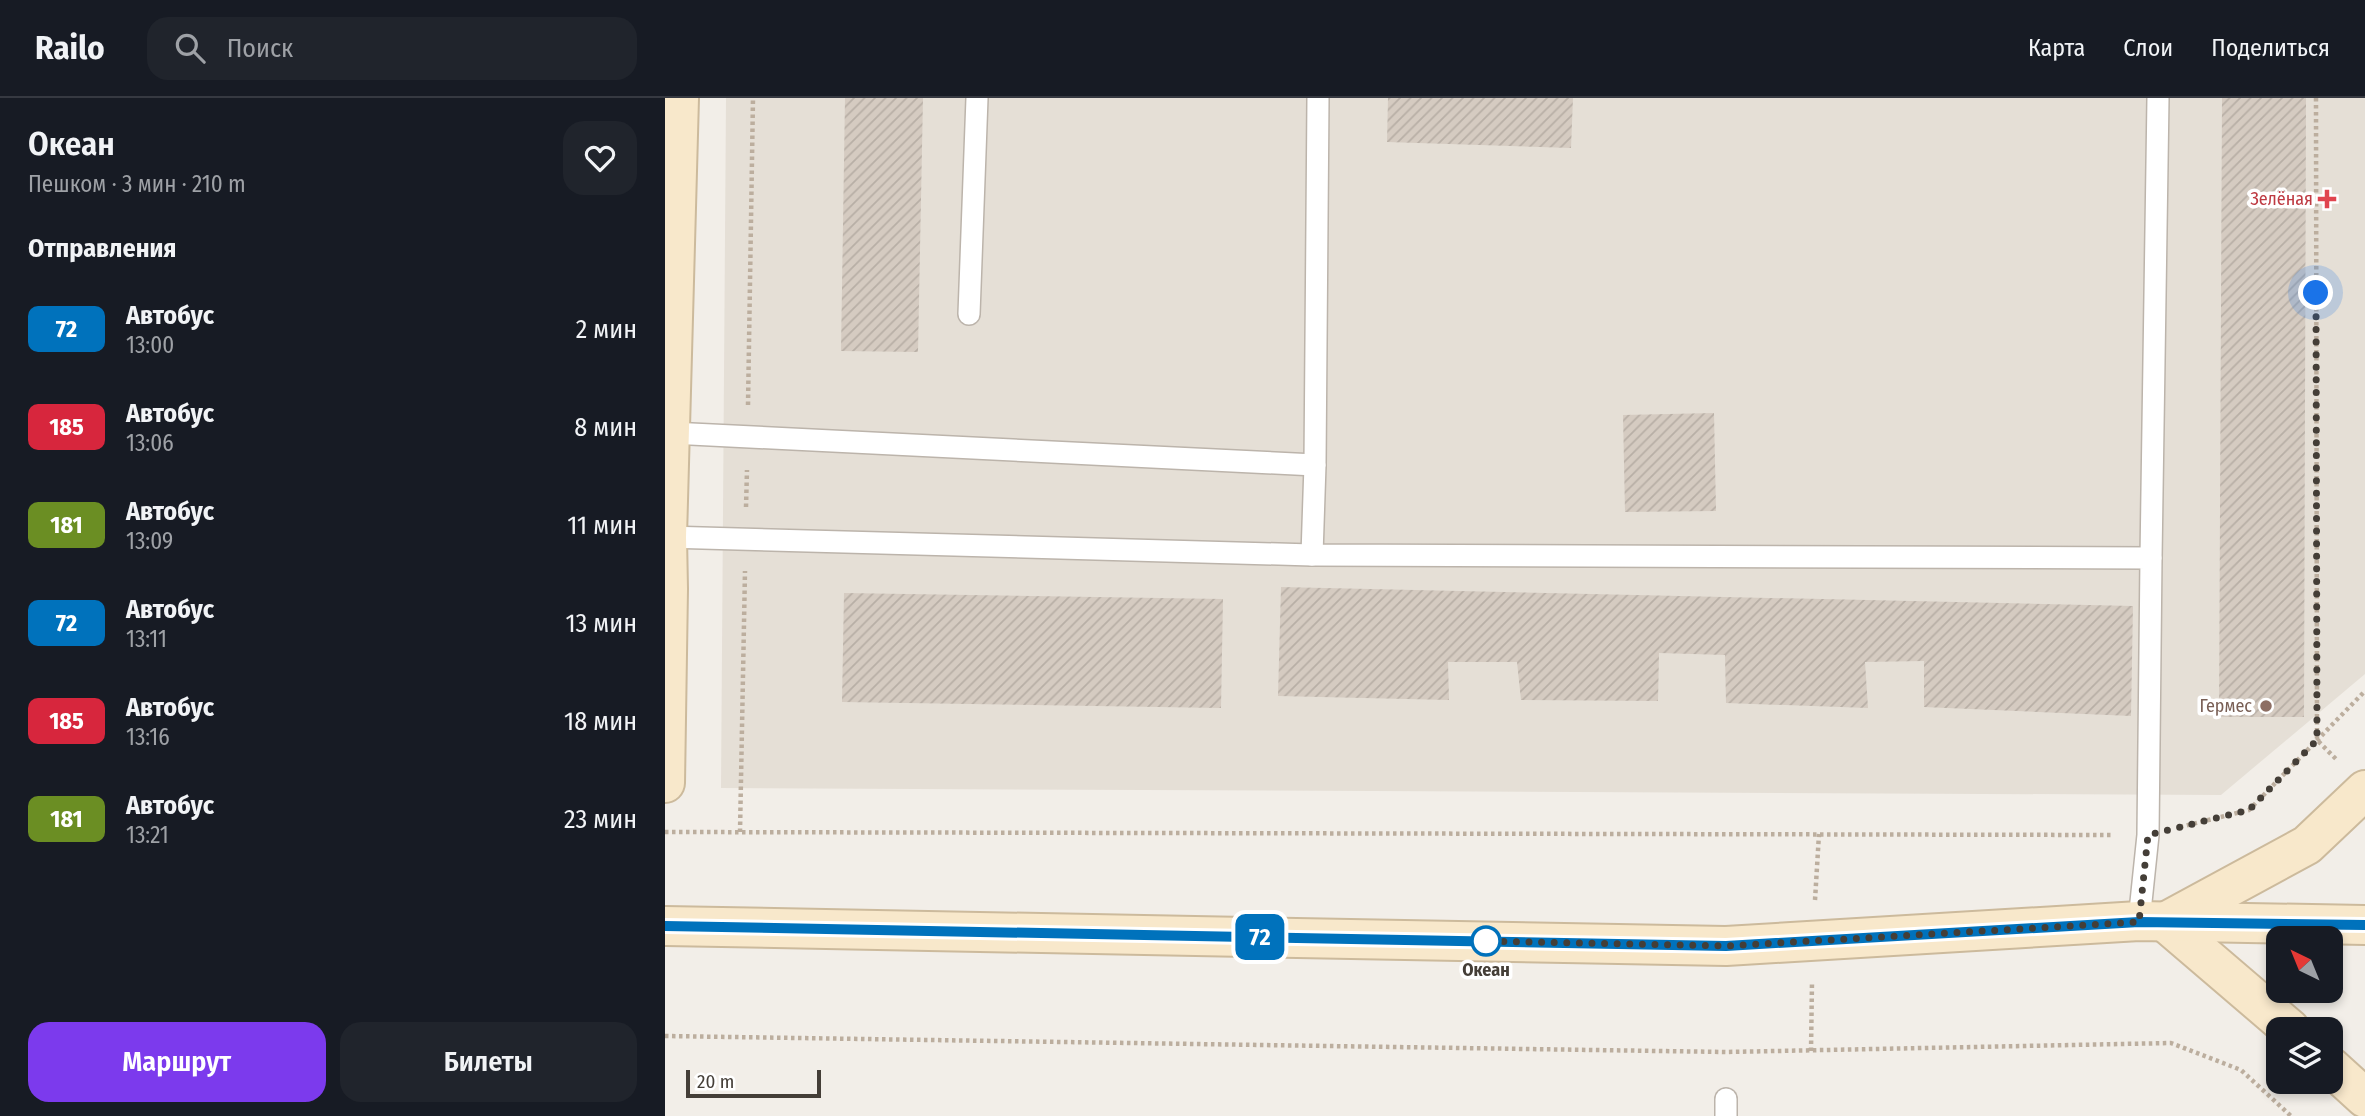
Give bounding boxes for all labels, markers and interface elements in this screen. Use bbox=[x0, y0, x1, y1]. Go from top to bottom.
search box bbox=[147, 17, 637, 80]
text: Railo bbox=[35, 28, 105, 68]
icon: search bbox=[171, 29, 209, 67]
text: Поиск bbox=[227, 33, 293, 64]
text: Карта bbox=[2028, 34, 2085, 62]
text: Слои bbox=[2123, 34, 2173, 62]
text: Поделиться bbox=[2211, 34, 2330, 62]
button: heart bbox=[563, 121, 637, 195]
text: Океан bbox=[28, 124, 115, 164]
text: Пешком · 3 мин · 210 m bbox=[28, 170, 246, 198]
place label: Зелёная bbox=[2250, 188, 2313, 210]
marker: Зелёная bbox=[2319, 191, 2335, 207]
text: Отправления bbox=[28, 233, 177, 264]
your location bbox=[2298, 275, 2333, 310]
text: Автобус bbox=[126, 300, 214, 331]
text: 2 мин bbox=[576, 314, 637, 345]
text: 72 bbox=[56, 315, 77, 343]
text: 13:00 bbox=[126, 331, 174, 359]
text: Автобус bbox=[126, 398, 214, 429]
text: 8 мин bbox=[574, 412, 637, 443]
text: 185 bbox=[49, 413, 84, 441]
text: 13:06 bbox=[126, 429, 174, 457]
text: Автобус bbox=[126, 496, 214, 527]
text: 11 мин bbox=[567, 510, 637, 541]
text: 181 bbox=[50, 511, 83, 539]
text: 13:09 bbox=[126, 527, 173, 555]
text: Автобус bbox=[126, 594, 214, 625]
text: 13 мин bbox=[565, 608, 637, 639]
text: 72 bbox=[56, 609, 77, 637]
text: 13:11 bbox=[126, 625, 167, 653]
text: Автобус bbox=[126, 692, 214, 723]
place label: Гермес bbox=[2200, 695, 2252, 717]
marker: Гермес bbox=[2258, 698, 2274, 714]
text: 18 мин bbox=[564, 706, 637, 737]
text: 185 bbox=[49, 707, 84, 735]
text: 13:16 bbox=[126, 723, 170, 751]
text: Автобус bbox=[126, 790, 214, 821]
text: 23 мин bbox=[564, 804, 637, 835]
text: 181 bbox=[50, 805, 83, 833]
text: 13:21 bbox=[126, 821, 169, 849]
line badge: 72 bbox=[1229, 914, 1291, 960]
text: 72 bbox=[1249, 923, 1271, 951]
marker: Океан bbox=[1471, 926, 1501, 956]
north arrow bbox=[2266, 926, 2343, 1003]
map controls bbox=[2266, 926, 2343, 1094]
place label: Океан bbox=[1462, 959, 1510, 981]
button: layers bbox=[2266, 1017, 2343, 1094]
button: Маршрут bbox=[28, 1022, 326, 1102]
button: Билеты bbox=[340, 1022, 637, 1102]
scale bar bbox=[686, 1067, 821, 1099]
text: 20 m bbox=[697, 1070, 734, 1093]

